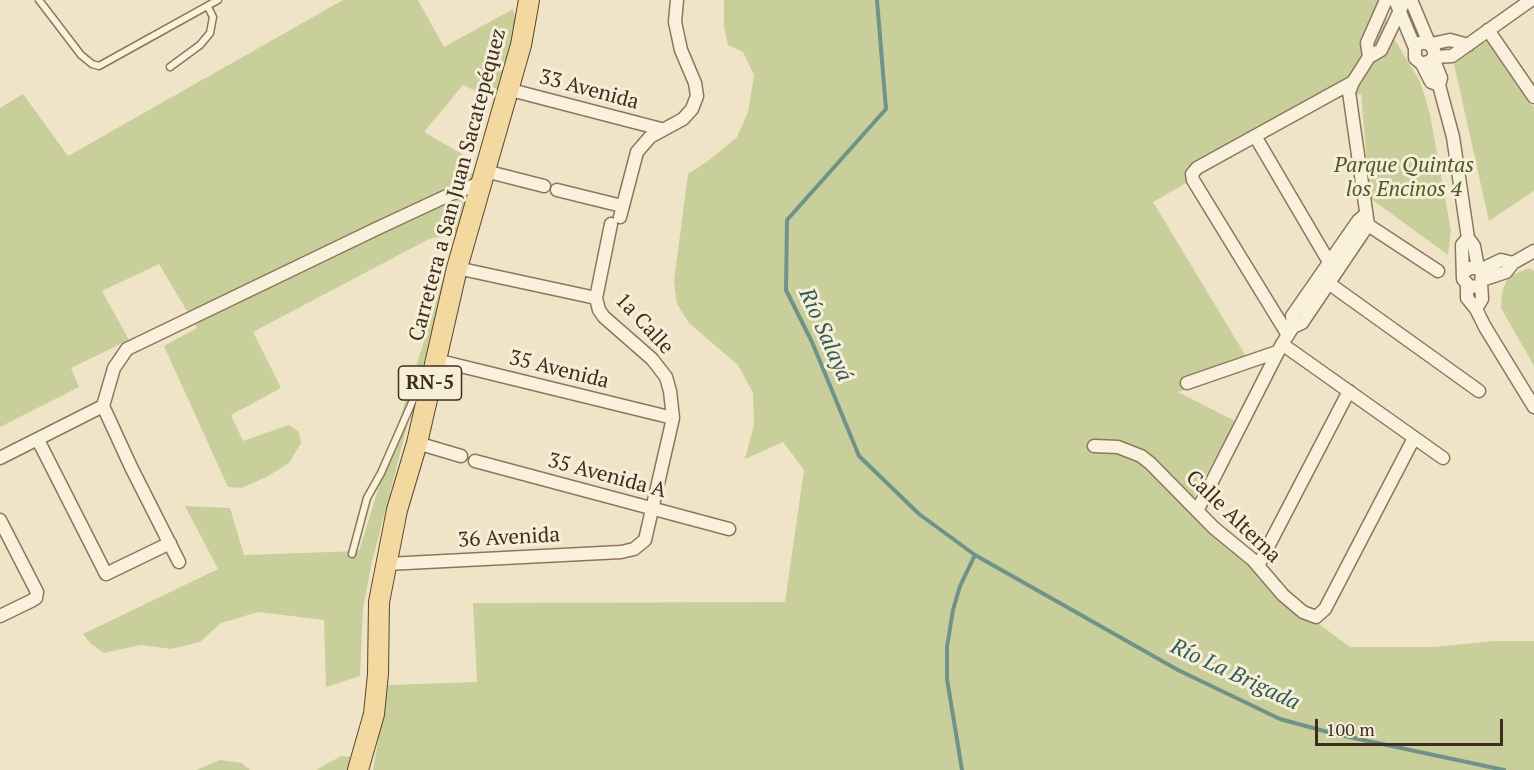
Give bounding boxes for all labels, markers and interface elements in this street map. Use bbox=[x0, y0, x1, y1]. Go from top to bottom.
street label: Carretera a San Juan Sacatepéquez bbox=[404, 26, 512, 344]
street label: 33 Avenida bbox=[536, 65, 642, 115]
park label: Parque Quintas los Encinos 4 bbox=[1334, 153, 1474, 203]
water label: Río Salayá bbox=[793, 284, 857, 386]
street label: 1a Calle bbox=[609, 288, 679, 360]
street label: 35 Avenida bbox=[506, 345, 612, 395]
road number: RN-5 bbox=[398, 366, 462, 400]
street label: 35 Avenida A bbox=[545, 448, 669, 504]
street label: Calle Alterna bbox=[1180, 465, 1286, 569]
street label: 36 Avenida bbox=[457, 523, 561, 553]
water label: Río La Brigada bbox=[1166, 634, 1304, 716]
scale bar bbox=[1318, 707, 1506, 745]
text: 100 m bbox=[1326, 717, 1375, 741]

